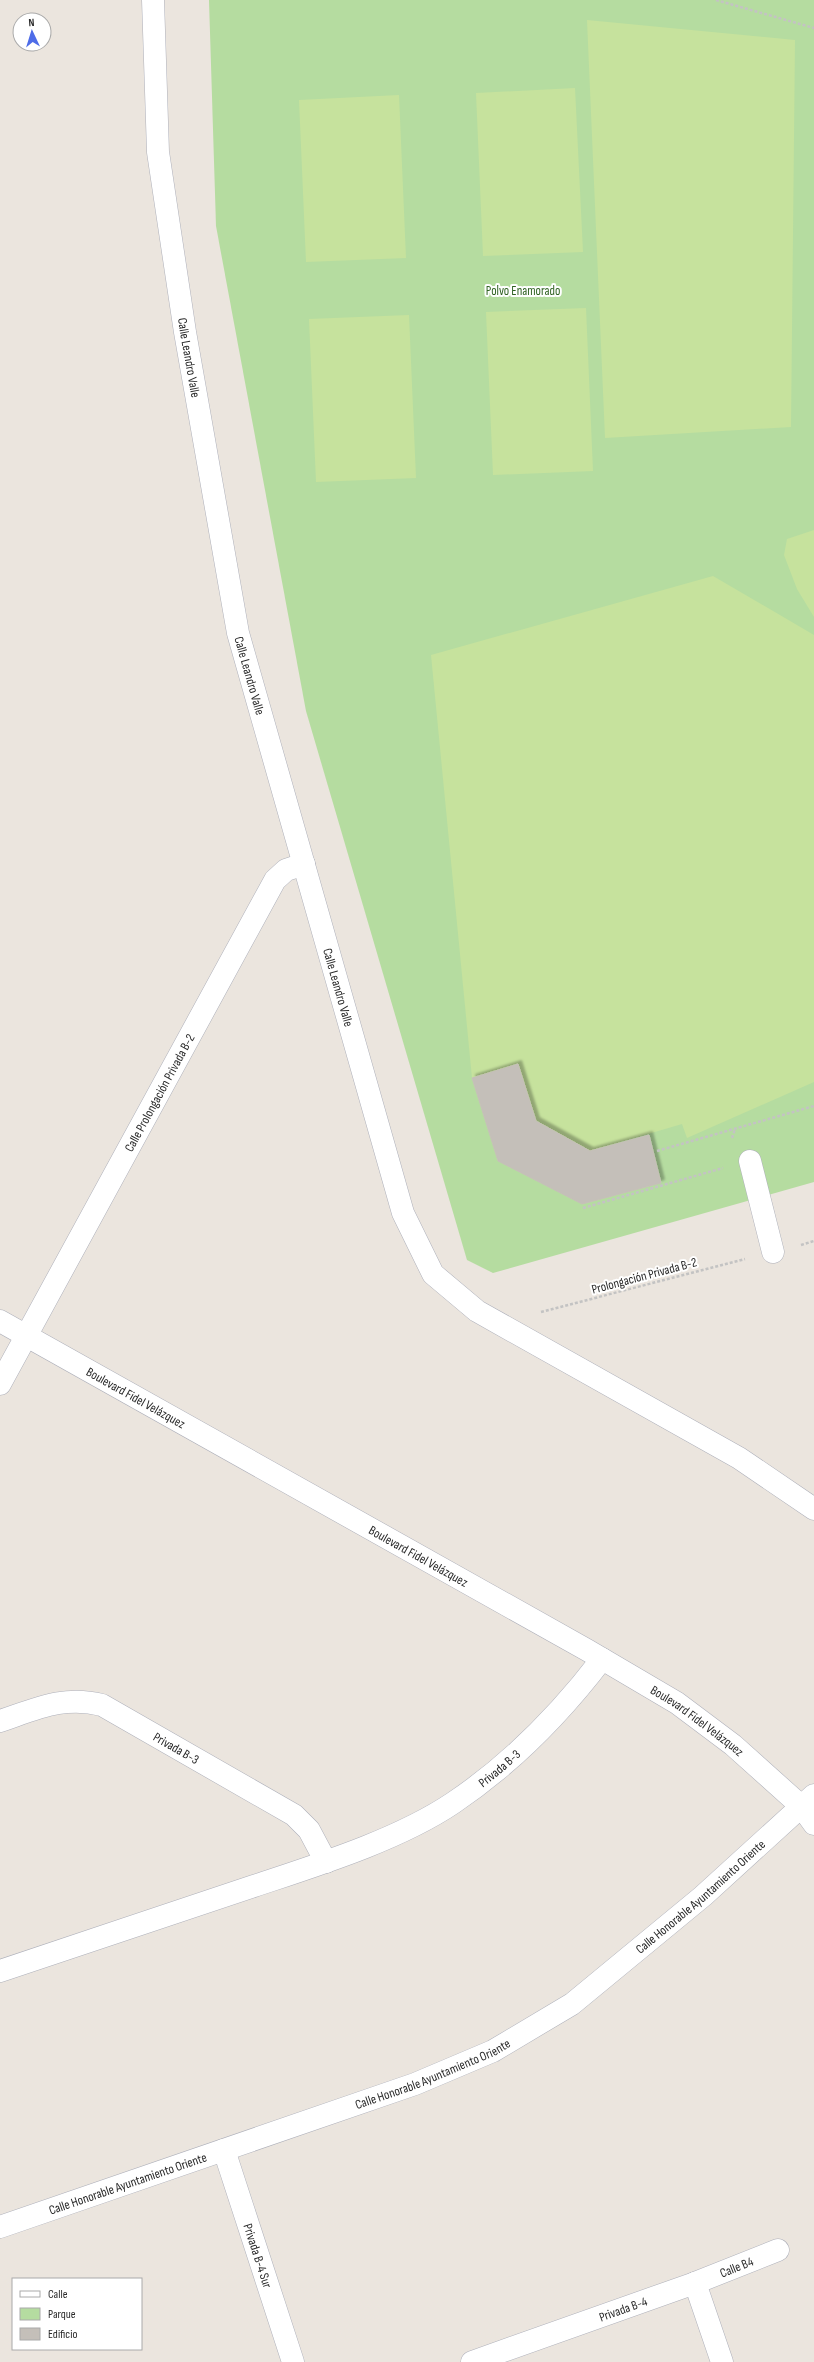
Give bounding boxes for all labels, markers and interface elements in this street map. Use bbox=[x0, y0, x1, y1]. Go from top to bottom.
north arrow bbox=[12, 12, 52, 52]
text: N bbox=[28, 16, 35, 29]
park label: Polvo Enamorado bbox=[486, 283, 560, 299]
street label: Calle Leandro Valle bbox=[174, 317, 203, 399]
street label: Calle Leandro Valle bbox=[230, 635, 268, 717]
street label: Calle Leandro Valle bbox=[319, 946, 357, 1029]
street label: Calle Prolongación Privada B-2 bbox=[121, 1031, 198, 1155]
street label: Prolongación Privada B-2 bbox=[590, 1254, 699, 1298]
street label: Boulevard Fidel Velázquez bbox=[83, 1364, 188, 1432]
street label: Boulevard Fidel Velázquez bbox=[366, 1522, 471, 1591]
street label: Boulevard Fidel Velázquez bbox=[647, 1682, 747, 1760]
street label: Privada B-3 bbox=[150, 1729, 202, 1768]
street label: Privada B-3 bbox=[475, 1746, 524, 1791]
street label: Calle Honorable Ayuntamiento Oriente bbox=[633, 1837, 769, 1957]
street label: Calle Honorable Ayuntamiento Oriente bbox=[353, 2036, 513, 2113]
street label: Calle Honorable Ayuntamiento Oriente bbox=[47, 2149, 209, 2219]
street label: Privada B-4 Sur bbox=[239, 2222, 275, 2290]
street label: Calle B4 bbox=[718, 2253, 756, 2281]
legend bbox=[12, 2278, 142, 2350]
text: Calle bbox=[48, 2287, 68, 2302]
street label: Privada B-4 bbox=[597, 2293, 650, 2325]
text: Parque bbox=[48, 2307, 76, 2322]
text: Edificio bbox=[48, 2327, 77, 2342]

